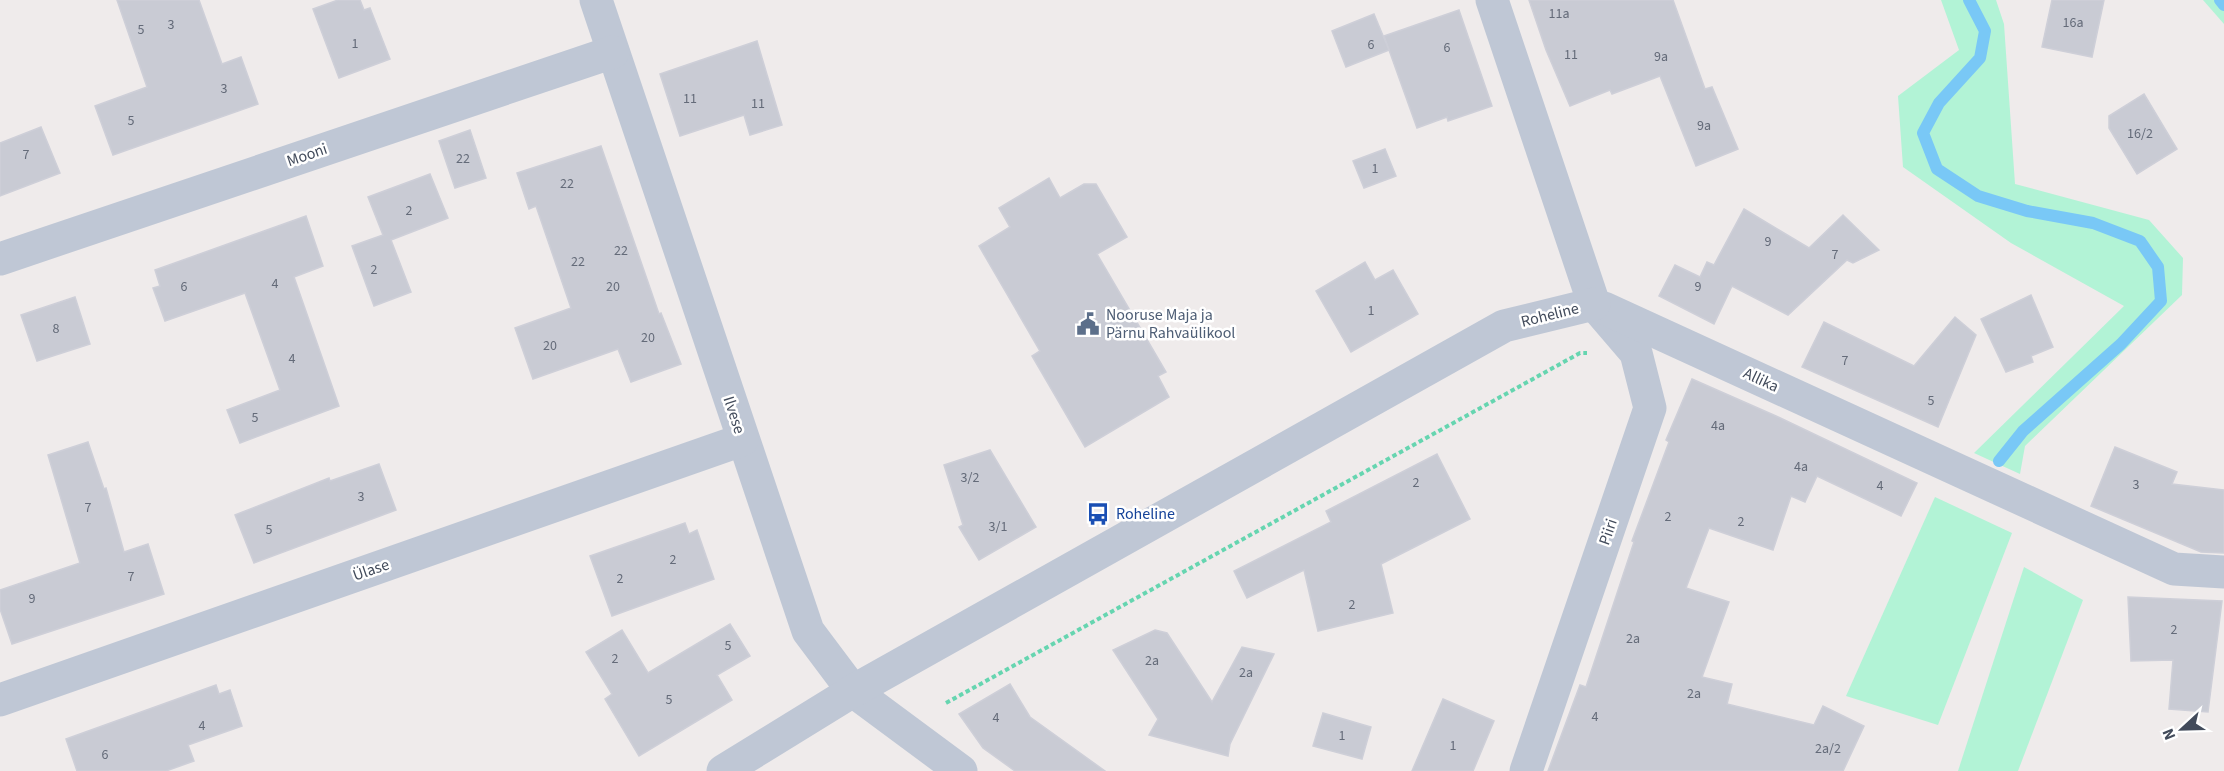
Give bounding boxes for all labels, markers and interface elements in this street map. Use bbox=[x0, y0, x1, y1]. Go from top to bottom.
house number: 11a bbox=[1549, 4, 1569, 24]
house number: 16a bbox=[2063, 13, 2083, 33]
house number: 3 bbox=[168, 15, 175, 35]
house number: 5 bbox=[138, 20, 145, 40]
house number: 1 bbox=[352, 34, 359, 54]
house number: 6 bbox=[1368, 35, 1375, 55]
house number: 6 bbox=[1444, 38, 1451, 58]
house number: 11 bbox=[1564, 45, 1578, 65]
house number: 9a bbox=[1654, 47, 1668, 67]
house number: 3 bbox=[221, 79, 228, 99]
house number: 11 bbox=[683, 89, 697, 109]
house number: 11 bbox=[751, 94, 765, 114]
house number: 5 bbox=[128, 111, 135, 131]
house number: 9a bbox=[1697, 116, 1711, 136]
house number: 16/2 bbox=[2127, 124, 2153, 144]
street label: Mooni bbox=[284, 138, 330, 172]
house number: 7 bbox=[23, 145, 30, 165]
house number: 22 bbox=[456, 149, 470, 169]
house number: 1 bbox=[1372, 159, 1379, 179]
house number: 22 bbox=[560, 174, 574, 194]
house number: 2 bbox=[406, 201, 413, 221]
house number: 9 bbox=[1765, 232, 1772, 252]
house number: 22 bbox=[614, 241, 628, 261]
house number: 7 bbox=[1832, 245, 1839, 265]
house number: 22 bbox=[571, 252, 585, 272]
house number: 2 bbox=[371, 260, 378, 280]
house number: 4 bbox=[272, 274, 279, 294]
house number: 6 bbox=[181, 277, 188, 297]
house number: 20 bbox=[606, 277, 620, 297]
house number: 9 bbox=[1695, 277, 1702, 297]
street label: Roheline bbox=[1519, 297, 1581, 333]
house number: 1 bbox=[1368, 301, 1375, 321]
place label: Nooruse Maja ja Pärnu Rahvaülikool bbox=[1106, 304, 1235, 344]
public building icon: Nooruse Maja ja Pärnu Rahvaülikool bbox=[1075, 311, 1101, 337]
house number: 8 bbox=[53, 319, 60, 339]
house number: 20 bbox=[641, 328, 655, 348]
house number: 20 bbox=[543, 336, 557, 356]
house number: 4 bbox=[289, 349, 296, 369]
house number: 7 bbox=[1842, 351, 1849, 371]
street label: Allika bbox=[1740, 362, 1782, 398]
house number: 5 bbox=[1928, 391, 1935, 411]
street label: Ilvese bbox=[718, 393, 750, 437]
house number: 5 bbox=[252, 408, 259, 428]
house number: 4a bbox=[1711, 416, 1725, 436]
house number: 4a bbox=[1794, 457, 1808, 477]
house number: 3/2 bbox=[961, 468, 979, 488]
house number: 2 bbox=[1413, 473, 1420, 493]
house number: 3 bbox=[2133, 475, 2140, 495]
house number: 4 bbox=[1877, 476, 1884, 496]
house number: 3 bbox=[358, 487, 365, 507]
house number: 7 bbox=[85, 498, 92, 518]
bus stop icon: Roheline bbox=[1085, 501, 1111, 527]
place label: Roheline bbox=[1116, 503, 1175, 525]
house number: 2 bbox=[1665, 507, 1672, 527]
house number: 2 bbox=[1738, 512, 1745, 532]
street label: Piiri bbox=[1593, 516, 1623, 548]
house number: 3/1 bbox=[989, 517, 1007, 537]
house number: 5 bbox=[266, 520, 273, 540]
house number: 2 bbox=[670, 550, 677, 570]
street label: Ülase bbox=[350, 554, 392, 586]
house number: 7 bbox=[128, 567, 135, 587]
house number: 2 bbox=[617, 569, 624, 589]
house number: 9 bbox=[29, 589, 36, 609]
house number: 2 bbox=[1349, 595, 1356, 615]
house number: 2 bbox=[2171, 620, 2178, 640]
house number: 2a bbox=[1626, 629, 1640, 649]
house number: 5 bbox=[725, 636, 732, 656]
house number: 2 bbox=[612, 649, 619, 669]
house number: 2a bbox=[1145, 651, 1159, 671]
house number: 2a bbox=[1239, 663, 1253, 683]
house number: 2a bbox=[1687, 684, 1701, 704]
house number: 5 bbox=[666, 690, 673, 710]
north arrow bbox=[2152, 699, 2212, 759]
house number: 4 bbox=[1592, 707, 1599, 727]
house number: 4 bbox=[993, 708, 1000, 728]
house number: 4 bbox=[199, 716, 206, 736]
text: N bbox=[2157, 725, 2181, 743]
house number: 1 bbox=[1339, 726, 1346, 746]
house number: 1 bbox=[1450, 736, 1457, 756]
house number: 2a/2 bbox=[1815, 739, 1841, 759]
house number: 6 bbox=[102, 745, 109, 765]

